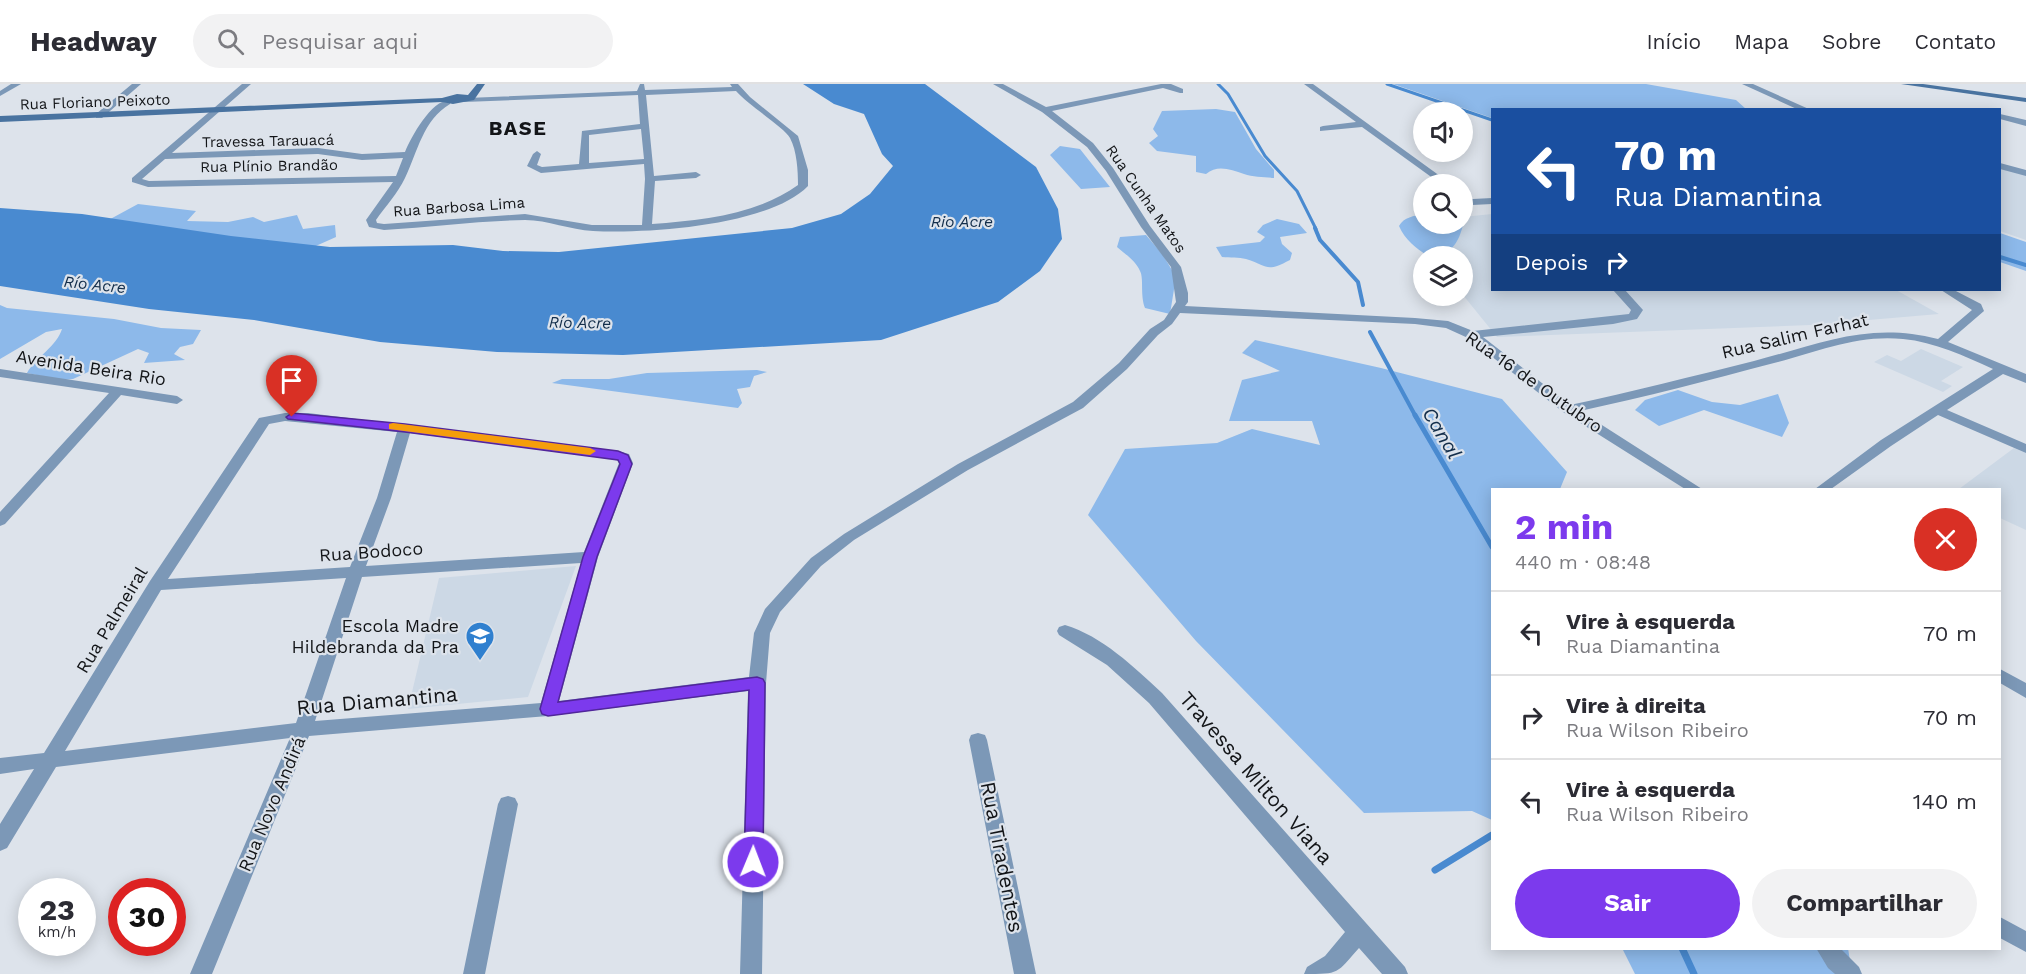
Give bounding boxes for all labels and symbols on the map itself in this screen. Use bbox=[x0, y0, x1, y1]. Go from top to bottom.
street label: Rua Floriano Peixoto bbox=[19, 90, 171, 114]
district label: BASE bbox=[489, 116, 547, 140]
street label: Travessa Tarauacá bbox=[202, 131, 335, 151]
street label: Rua Cunha Matos bbox=[1102, 141, 1190, 257]
street label: Rua Plínio Brandão bbox=[200, 156, 338, 176]
street label: Rua Barbosa Lima bbox=[393, 193, 526, 221]
water label: Rio Acre bbox=[931, 212, 993, 231]
water label: Río Acre bbox=[63, 272, 127, 297]
street label: Rua Salim Farhat bbox=[1719, 308, 1871, 363]
water label: Río Acre bbox=[549, 312, 611, 333]
street label: Rua 16 de Outubro bbox=[1462, 326, 1607, 437]
street label: Avenida Beira Rio bbox=[15, 345, 168, 390]
pin bbox=[266, 355, 317, 417]
water label: Canal bbox=[1417, 403, 1467, 463]
street label: Rua Bodoco bbox=[318, 537, 424, 566]
street label: Rua Palmeiral bbox=[72, 562, 152, 677]
place label: Escola Madre Hildebranda da Pra bbox=[291, 615, 459, 657]
school or university icon: Escola Madre Hildebranda da Pra bbox=[464, 620, 496, 662]
street label: Rua Diamantina bbox=[295, 681, 459, 720]
street label: Travessa Milton Viana bbox=[1174, 686, 1338, 869]
street label: Rua Novo Andirá bbox=[234, 733, 309, 874]
street label: Rua Tiradentes bbox=[976, 779, 1029, 934]
position arrow bbox=[721, 830, 785, 894]
speed limit sign: 30 bbox=[108, 878, 186, 956]

